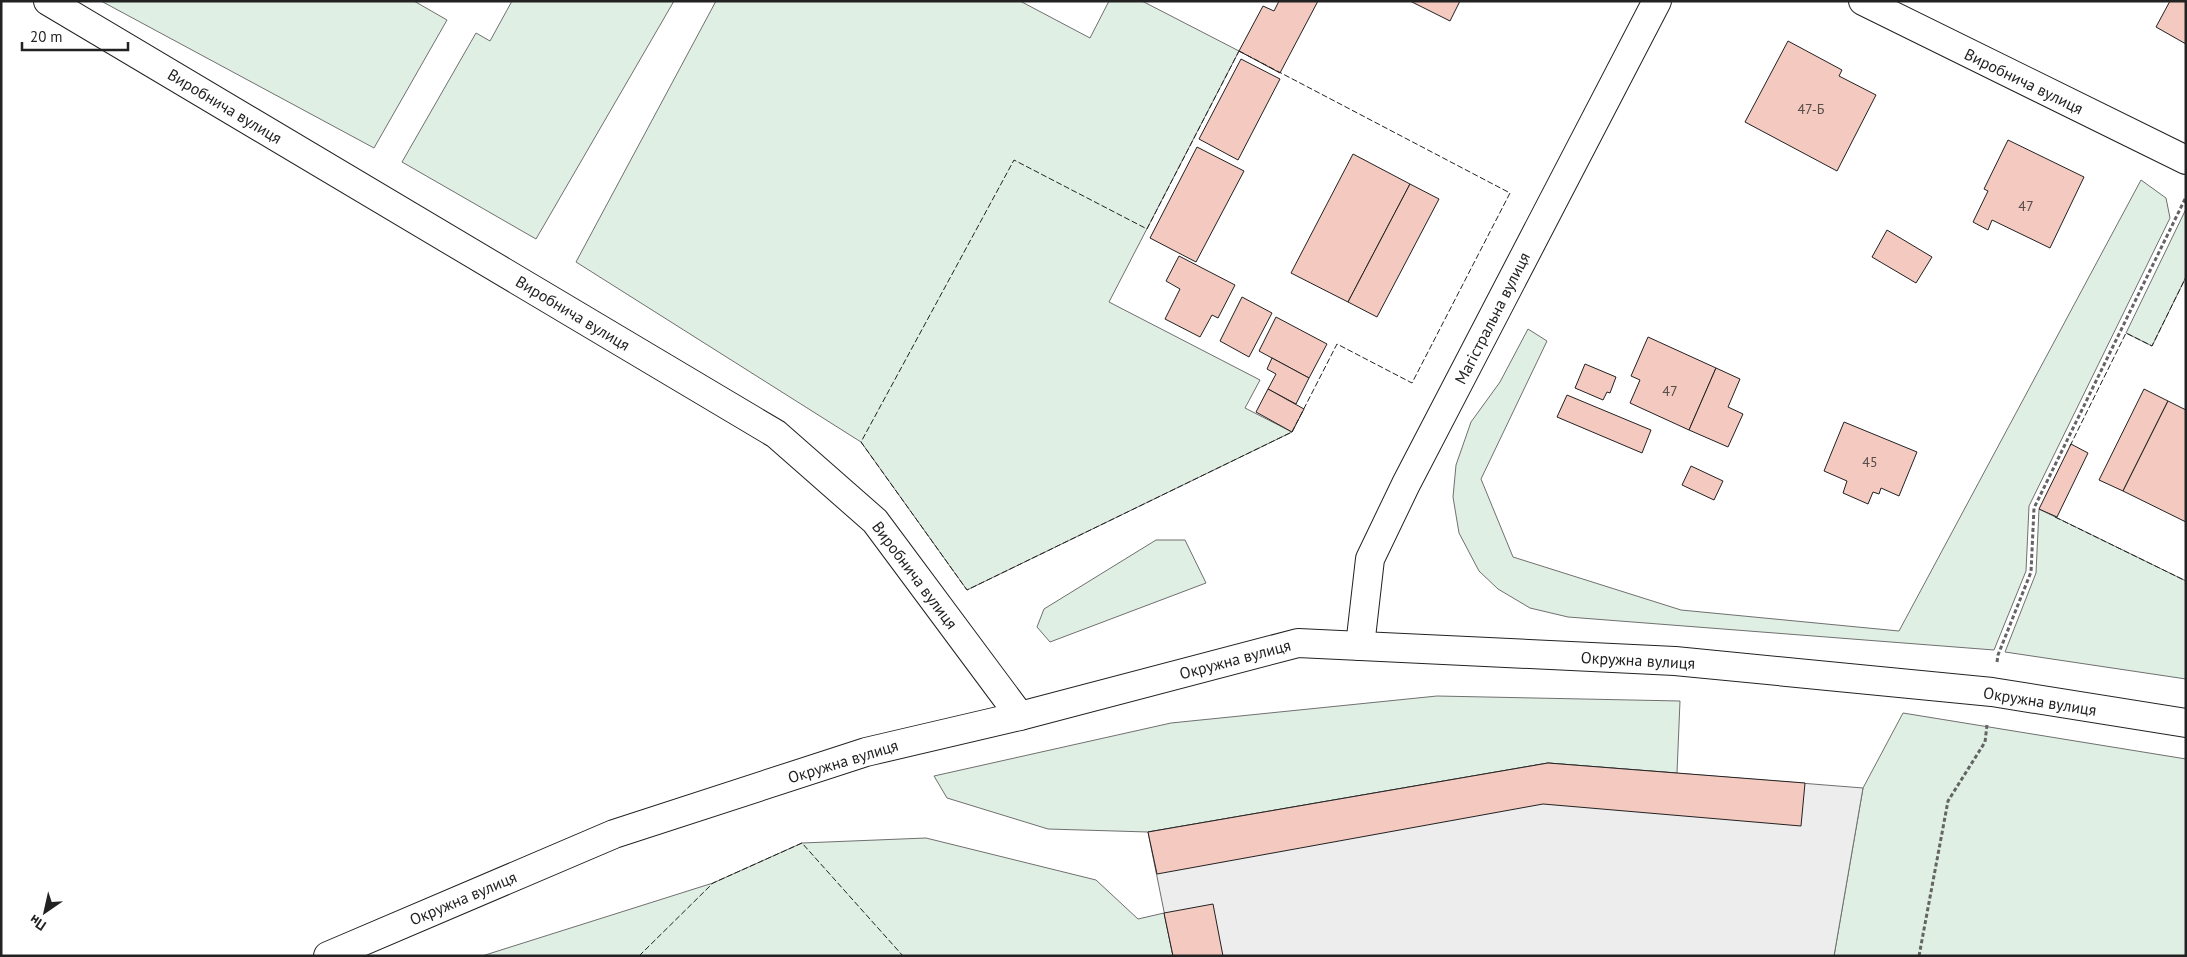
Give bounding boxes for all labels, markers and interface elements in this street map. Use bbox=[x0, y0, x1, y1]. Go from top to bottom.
scale bar bbox=[22, 20, 129, 52]
text: 20 m bbox=[30, 27, 63, 46]
street label: Виробнича вулиця bbox=[1961, 44, 2087, 118]
street label: Виробнича вулиця bbox=[164, 64, 286, 148]
house number: 47-Б bbox=[1797, 100, 1825, 118]
house number: 47 bbox=[2018, 197, 2034, 215]
street label: Магістральна вулиця bbox=[1450, 249, 1534, 387]
street label: Виробнича вулиця bbox=[512, 271, 634, 355]
house number: 47 bbox=[1662, 382, 1678, 400]
house number: 45 bbox=[1862, 453, 1878, 471]
street label: Виробнича вулиця bbox=[868, 517, 962, 633]
street label: Окружна вулиця bbox=[1177, 635, 1293, 683]
street label: Окружна вулиця bbox=[1580, 647, 1696, 673]
street label: Окружна вулиця bbox=[1982, 682, 2098, 720]
street label: Окружна вулиця bbox=[785, 735, 901, 787]
street label: Окружна вулиця bbox=[406, 866, 520, 930]
north arrow bbox=[20, 887, 70, 937]
text: Пн bbox=[26, 911, 50, 935]

